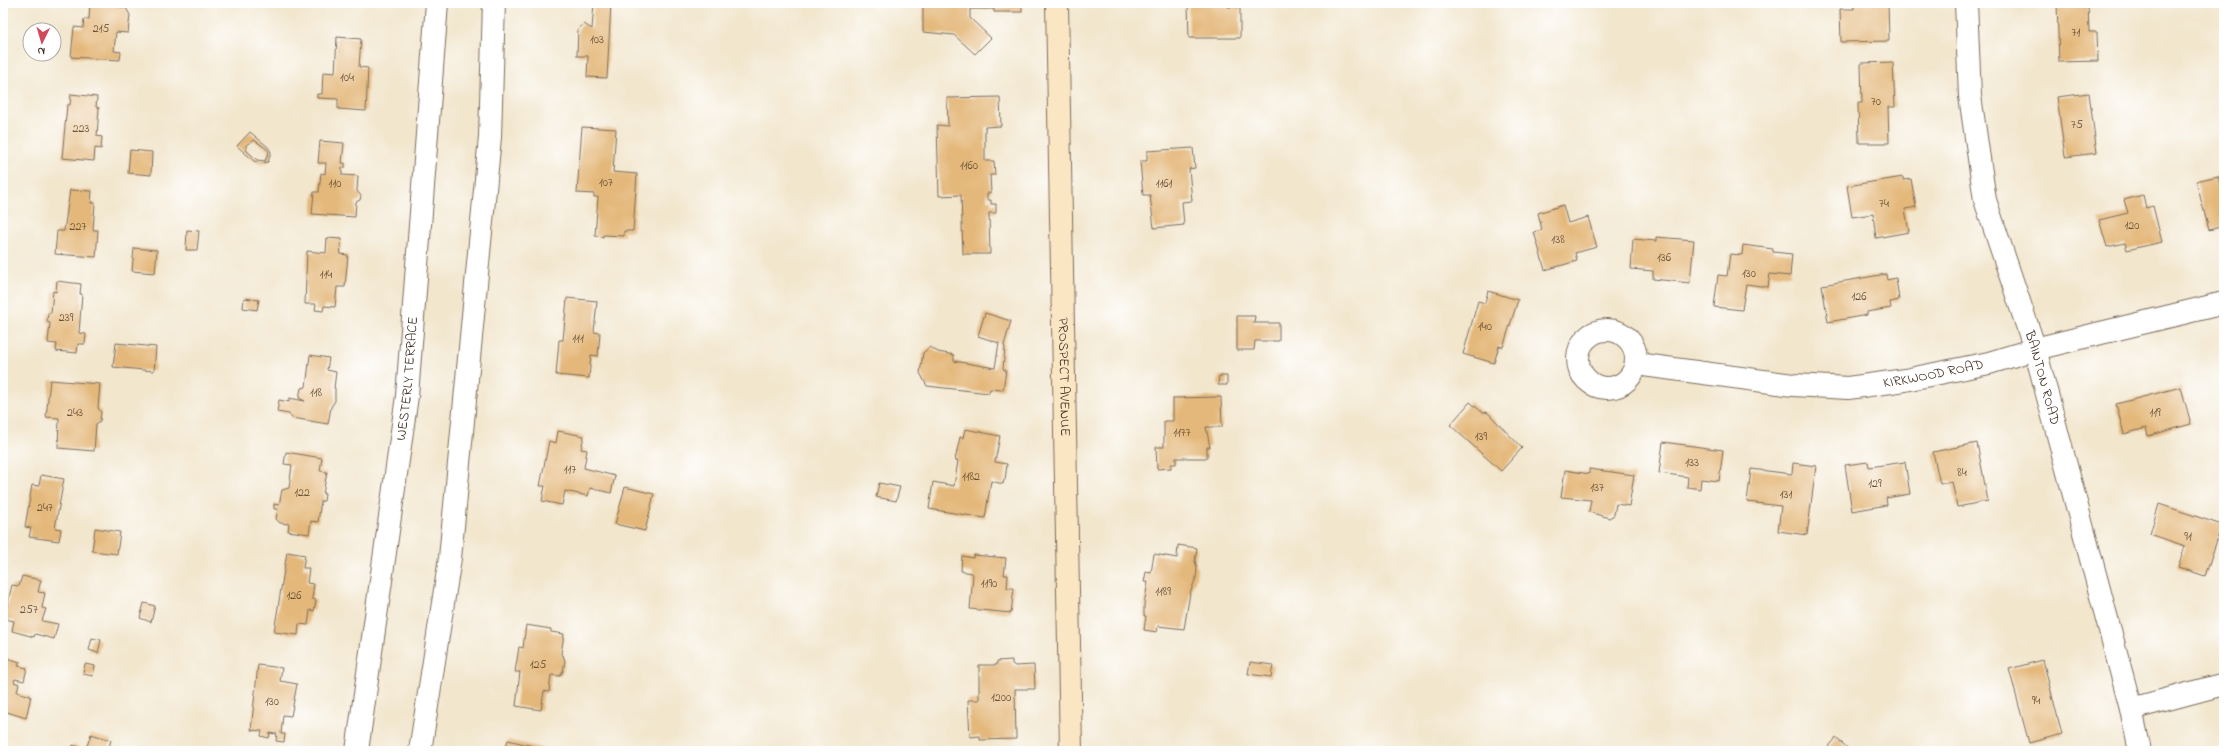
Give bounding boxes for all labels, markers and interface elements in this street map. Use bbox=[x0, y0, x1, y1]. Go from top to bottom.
house number: 215 bbox=[93, 20, 109, 38]
north arrow bbox=[22, 22, 62, 62]
house number: 71 bbox=[2072, 24, 2081, 42]
house number: 103 bbox=[590, 31, 604, 49]
text: N bbox=[37, 43, 46, 59]
house number: 104 bbox=[340, 69, 354, 87]
house number: 70 bbox=[1871, 93, 1881, 111]
house number: 75 bbox=[2071, 116, 2083, 134]
house number: 223 bbox=[73, 120, 89, 138]
house number: 1160 bbox=[960, 157, 978, 175]
house number: 107 bbox=[599, 174, 613, 192]
house number: 110 bbox=[329, 175, 341, 193]
house number: 1161 bbox=[1156, 175, 1173, 193]
house number: 74 bbox=[1879, 195, 1889, 213]
house number: 120 bbox=[2125, 217, 2139, 235]
house number: 227 bbox=[70, 218, 86, 236]
house number: 138 bbox=[1551, 231, 1565, 249]
house number: 136 bbox=[1657, 249, 1672, 267]
house number: 130 bbox=[1742, 265, 1756, 283]
house number: 114 bbox=[320, 266, 332, 284]
house number: 126 bbox=[1851, 288, 1867, 306]
house number: 239 bbox=[59, 309, 74, 327]
street label: WESTERLY TERRACE bbox=[390, 316, 424, 442]
street label: PROSPECT AVENUE bbox=[1052, 317, 1076, 437]
house number: 140 bbox=[1478, 318, 1492, 336]
street label: BAINTON ROAD bbox=[2019, 327, 2065, 427]
house number: 111 bbox=[572, 330, 584, 348]
street label: KIRKWOOD ROAD bbox=[1882, 354, 1985, 393]
house number: 118 bbox=[310, 384, 323, 402]
house number: 243 bbox=[67, 404, 83, 422]
house number: 119 bbox=[2149, 404, 2161, 422]
house number: 1177 bbox=[1173, 424, 1191, 442]
house number: 139 bbox=[1475, 428, 1488, 446]
house number: 133 bbox=[1685, 454, 1699, 472]
house number: 117 bbox=[564, 461, 576, 479]
house number: 84 bbox=[1957, 464, 1967, 482]
house number: 1182 bbox=[962, 468, 980, 486]
house number: 129 bbox=[1868, 475, 1882, 493]
house number: 137 bbox=[1590, 479, 1604, 497]
house number: 122 bbox=[294, 484, 310, 502]
house number: 131 bbox=[1780, 486, 1792, 504]
house number: 247 bbox=[37, 499, 53, 517]
house number: 91 bbox=[2184, 528, 2192, 546]
house number: 1190 bbox=[981, 575, 997, 593]
house number: 1189 bbox=[1155, 583, 1171, 601]
house number: 126 bbox=[286, 587, 302, 605]
house number: 257 bbox=[20, 601, 38, 619]
house number: 125 bbox=[530, 656, 546, 674]
house number: 1200 bbox=[991, 689, 1011, 707]
house number: 94 bbox=[2032, 692, 2040, 710]
house number: 130 bbox=[265, 693, 279, 711]

